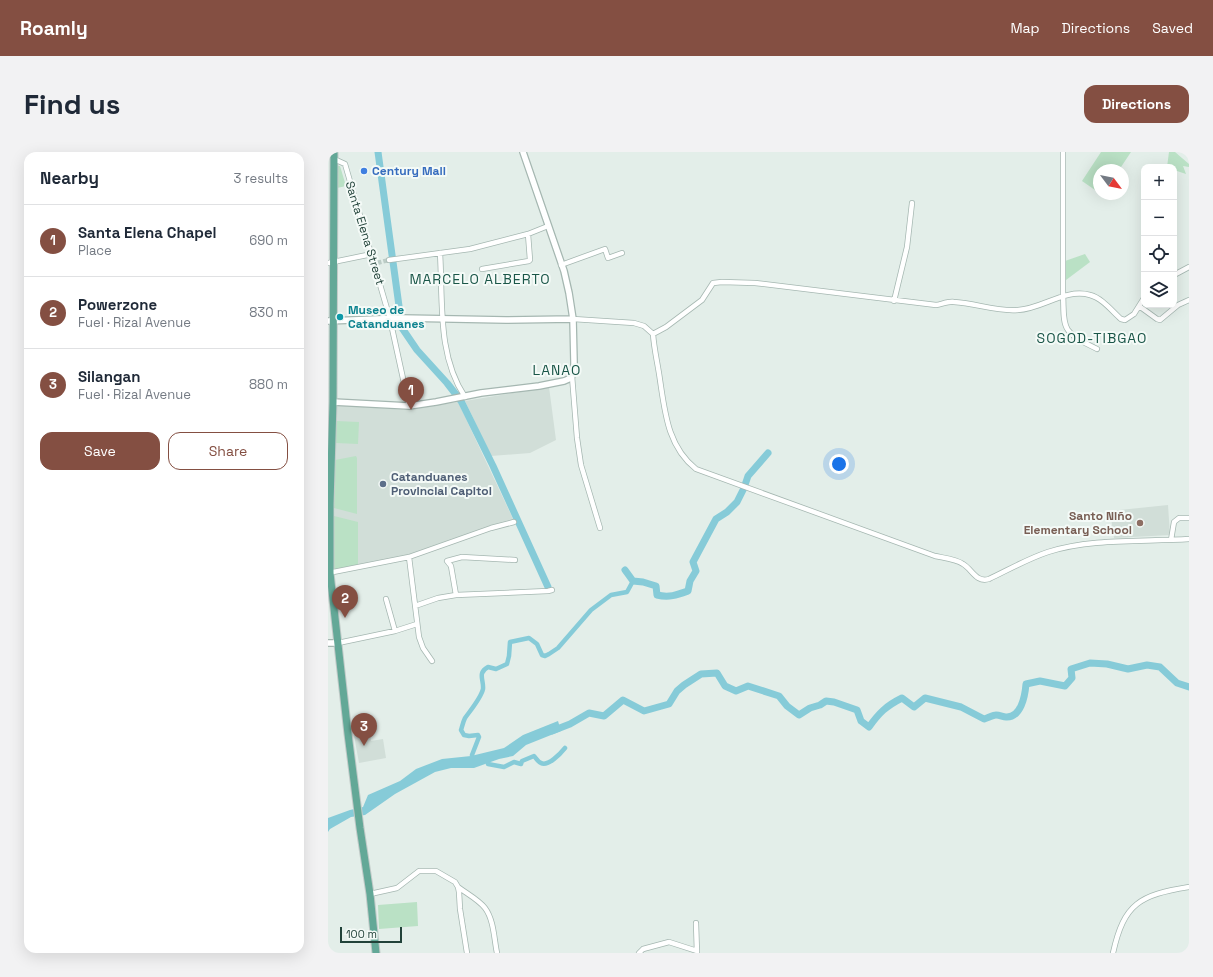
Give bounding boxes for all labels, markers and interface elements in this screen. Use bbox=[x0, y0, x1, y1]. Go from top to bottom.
text: Roamly bbox=[20, 16, 88, 41]
text: Map bbox=[1010, 19, 1040, 37]
text: Directions bbox=[1062, 19, 1130, 37]
text: Saved bbox=[1152, 19, 1193, 37]
button: Directions bbox=[1084, 85, 1189, 123]
text: Find us bbox=[24, 86, 121, 122]
place label: Century Mall bbox=[372, 163, 446, 179]
north arrow bbox=[1093, 164, 1129, 200]
map controls bbox=[1141, 164, 1177, 308]
button: + bbox=[1141, 164, 1177, 200]
marker: Century Mall bbox=[359, 166, 369, 176]
text: Nearby bbox=[40, 167, 99, 189]
text: 3 results bbox=[234, 170, 288, 187]
street label: Santa Elena Street bbox=[342, 179, 388, 287]
button: − bbox=[1141, 200, 1177, 236]
text: Santa Elena Chapel bbox=[78, 223, 217, 242]
text: 1 bbox=[50, 232, 56, 249]
text: 690 m bbox=[249, 232, 288, 249]
button: locate bbox=[1141, 236, 1177, 272]
text: Place bbox=[78, 242, 112, 259]
district label: MARCELO ALBERTO bbox=[409, 270, 551, 288]
button: layers bbox=[1141, 272, 1177, 308]
text: Powerzone bbox=[78, 295, 157, 314]
place label: Museo de Catanduanes bbox=[348, 302, 425, 332]
text: 2 bbox=[49, 304, 57, 321]
text: 830 m bbox=[249, 304, 288, 321]
marker: Museo de Catanduanes bbox=[335, 312, 345, 322]
text: Fuel · Rizal Avenue bbox=[78, 314, 191, 331]
district label: SOGOD-TIBGAO bbox=[1037, 329, 1147, 347]
district label: LANAO bbox=[533, 361, 581, 379]
text: Silangan bbox=[78, 367, 140, 386]
text: 3 bbox=[49, 376, 57, 393]
text: 880 m bbox=[249, 376, 288, 393]
pin: 1 bbox=[398, 377, 424, 410]
text: Fuel · Rizal Avenue bbox=[78, 386, 191, 403]
button: Save bbox=[40, 432, 160, 470]
button: Share bbox=[168, 432, 288, 470]
your location bbox=[829, 454, 849, 474]
place label: Catanduanes Provincial Capitol bbox=[391, 469, 492, 499]
marker: Catanduanes Provincial Capitol bbox=[378, 479, 388, 489]
place label: Santo Niño Elementary School bbox=[1024, 508, 1132, 538]
marker: Santo Niño Elementary School bbox=[1135, 518, 1145, 528]
pin: 2 bbox=[332, 585, 358, 618]
pin: 3 bbox=[351, 713, 377, 746]
scale bar bbox=[340, 925, 402, 944]
text: 100 m bbox=[346, 927, 377, 941]

